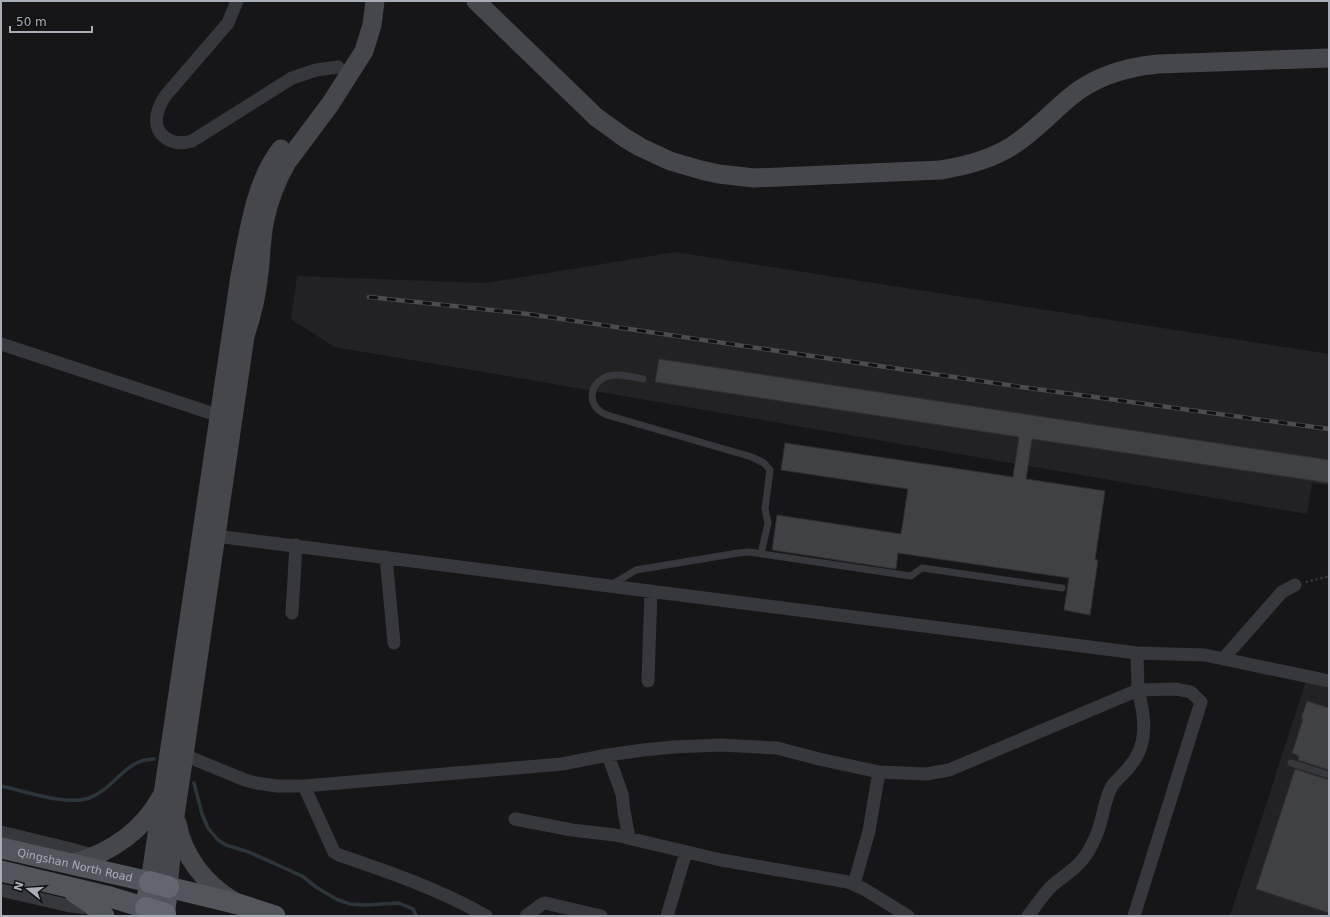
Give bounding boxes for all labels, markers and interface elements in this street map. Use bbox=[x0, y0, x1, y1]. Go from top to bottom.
scale bar bbox=[10, 8, 92, 34]
text: 50 m bbox=[16, 15, 47, 29]
street label: Qingshan North Road bbox=[17, 845, 135, 885]
north arrow bbox=[8, 869, 48, 909]

